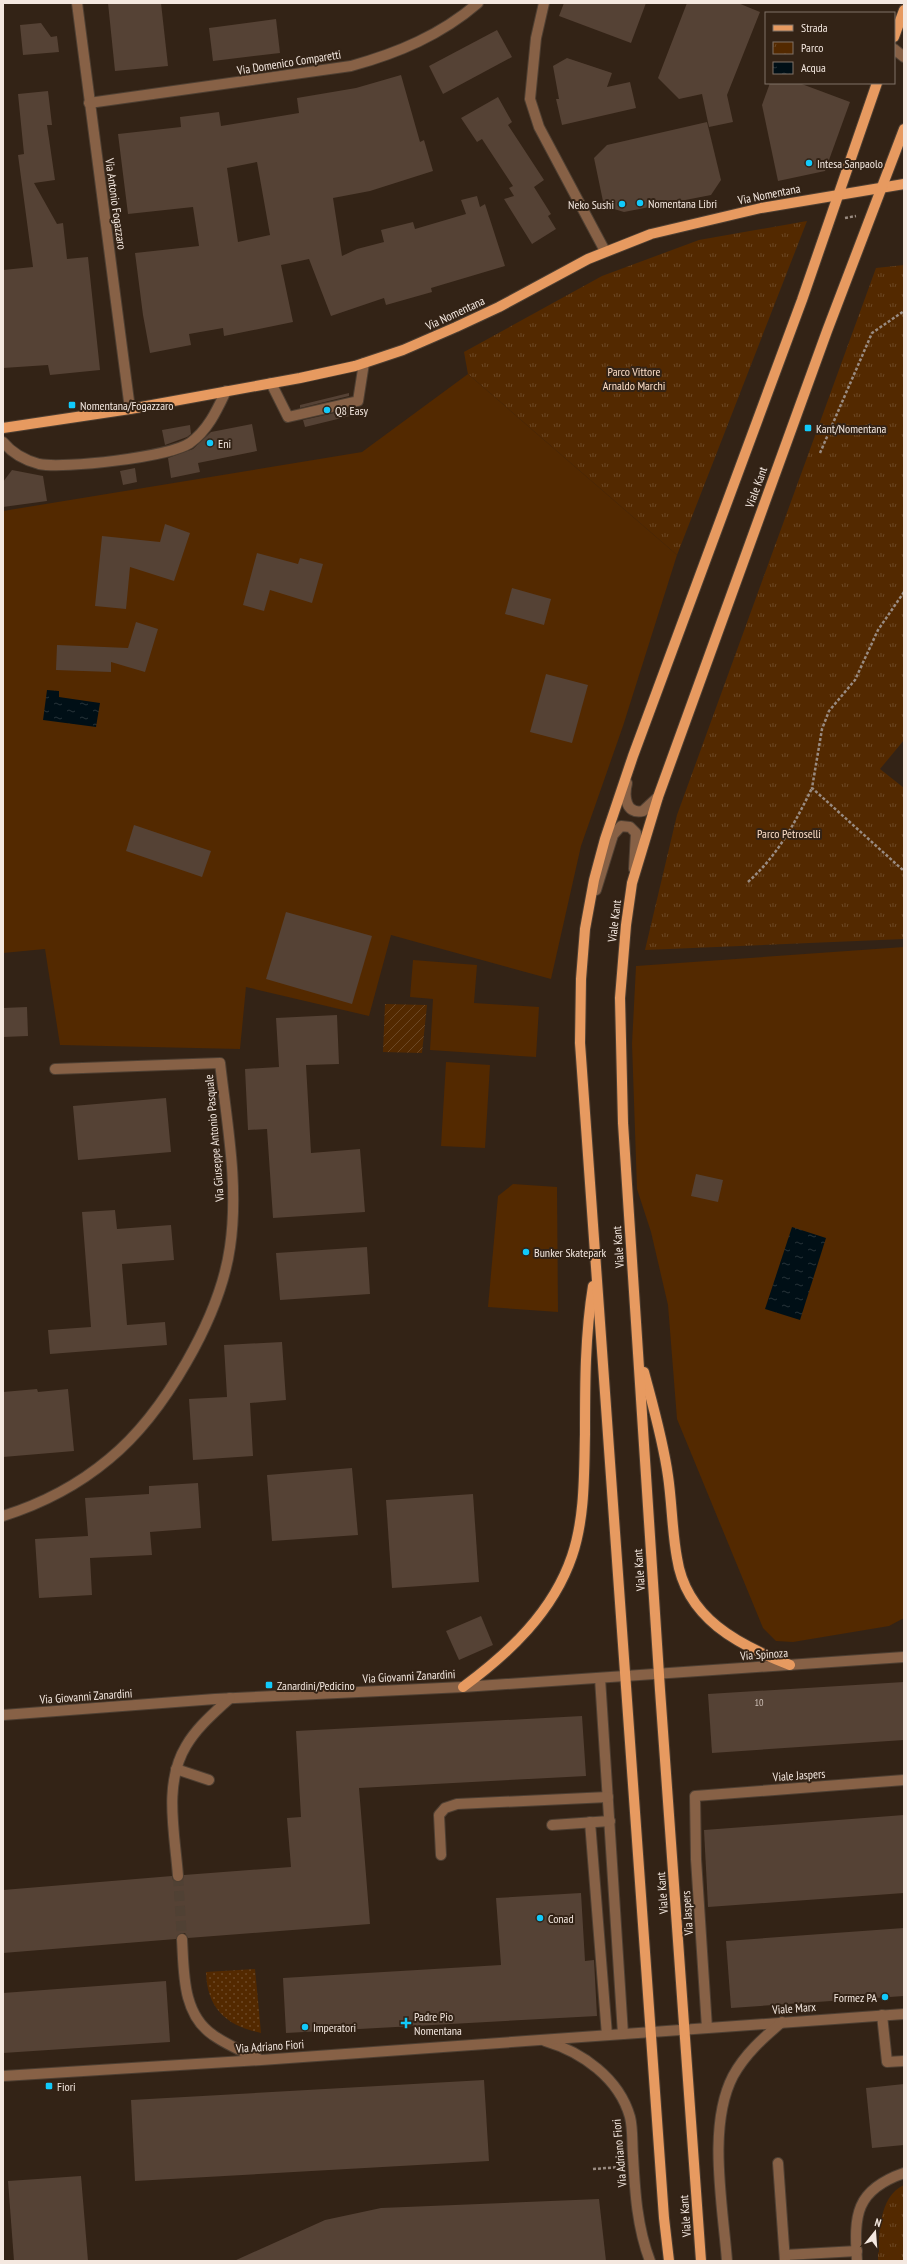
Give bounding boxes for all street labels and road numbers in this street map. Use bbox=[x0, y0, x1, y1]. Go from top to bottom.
street label: Via Domenico Comparetti bbox=[235, 46, 342, 78]
street label: Via Antonio Fogazzaro bbox=[102, 156, 130, 251]
street label: Via Nomentana bbox=[735, 181, 802, 208]
street label: Via Nomentana bbox=[422, 293, 487, 334]
street label: Viale Kant bbox=[741, 464, 771, 510]
street label: Viale Kant bbox=[604, 898, 624, 944]
street label: Via Giuseppe Antonio Pasquale bbox=[201, 1074, 227, 1203]
street label: Viale Kant bbox=[609, 1225, 627, 1270]
street label: Viale Kant bbox=[630, 1548, 648, 1593]
street label: Via Spinoza bbox=[739, 1645, 789, 1663]
street label: Via Giovanni Zanardini bbox=[361, 1666, 456, 1686]
street label: Via Giovanni Zanardini bbox=[38, 1685, 133, 1707]
street label: Viale Jaspers bbox=[771, 1766, 826, 1784]
street label: Viale Kant bbox=[653, 1871, 671, 1916]
street label: Via Jaspers bbox=[678, 1890, 696, 1937]
street label: Viale Marx bbox=[771, 1999, 816, 2017]
street label: Via Adriano Fiori bbox=[234, 2036, 305, 2056]
street label: Via Adriano Fiori bbox=[609, 2118, 630, 2189]
street label: Viale Kant bbox=[676, 2194, 694, 2239]

